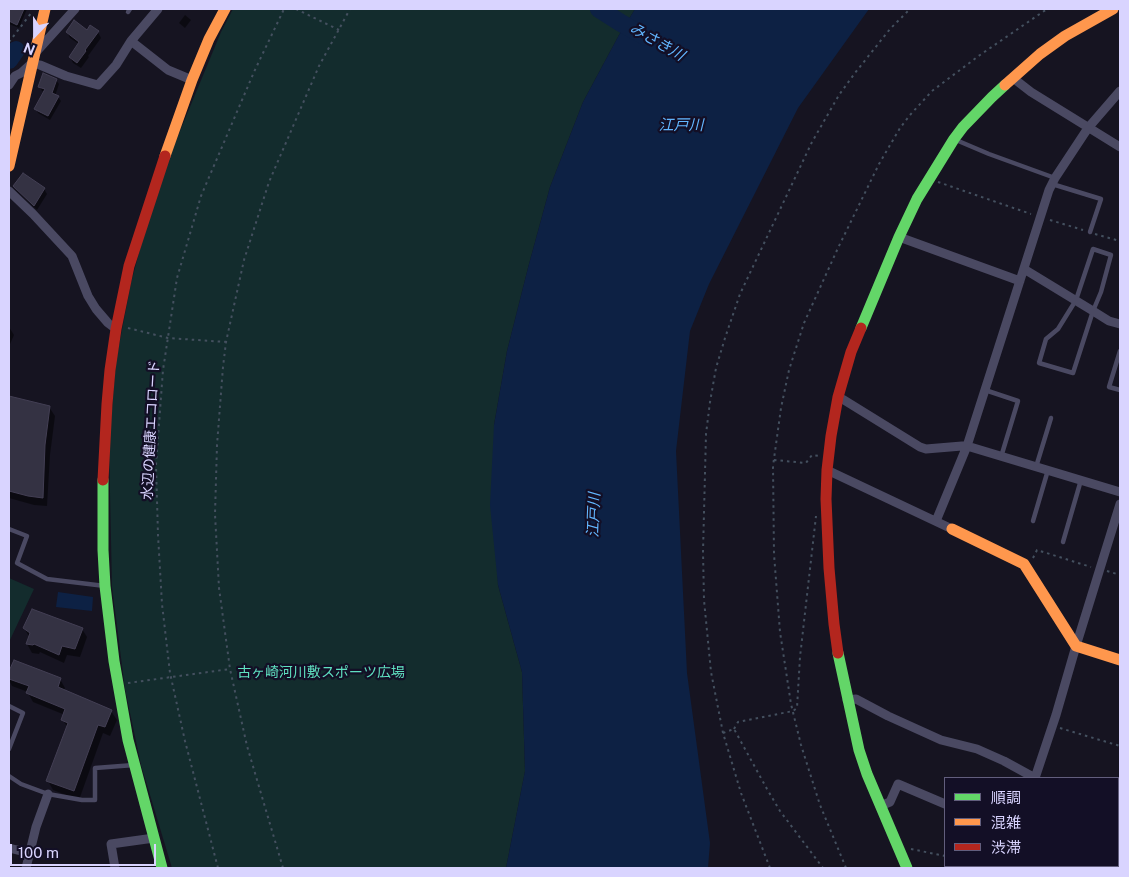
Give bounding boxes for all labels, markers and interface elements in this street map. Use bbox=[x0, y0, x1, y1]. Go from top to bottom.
north arrow bbox=[10, 10, 60, 60]
water label: みさき川 bbox=[627, 19, 687, 65]
text: N bbox=[21, 39, 37, 58]
water label: 江戸川 bbox=[659, 116, 703, 134]
street label: 水辺の健康エコロード bbox=[139, 360, 163, 500]
water label: 江戸川 bbox=[584, 492, 604, 538]
park label: 古ヶ崎河川敷スポーツ広場 bbox=[237, 665, 405, 681]
legend bbox=[944, 777, 1119, 867]
text: 順調 bbox=[991, 789, 1021, 806]
text: 混雑 bbox=[991, 814, 1021, 831]
scale bar bbox=[12, 834, 159, 866]
text: 渋滞 bbox=[991, 839, 1021, 856]
text: 100 m bbox=[18, 844, 59, 861]

